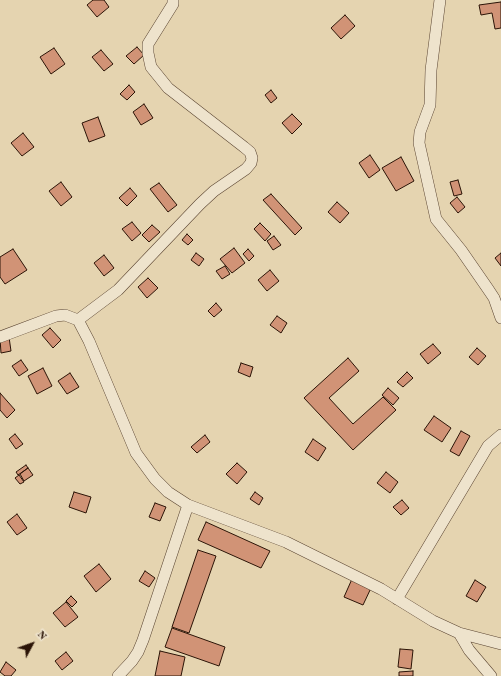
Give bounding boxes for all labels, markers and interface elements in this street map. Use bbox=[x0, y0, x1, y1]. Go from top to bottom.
north arrow bbox=[12, 624, 52, 664]
text: N bbox=[35, 629, 48, 643]

